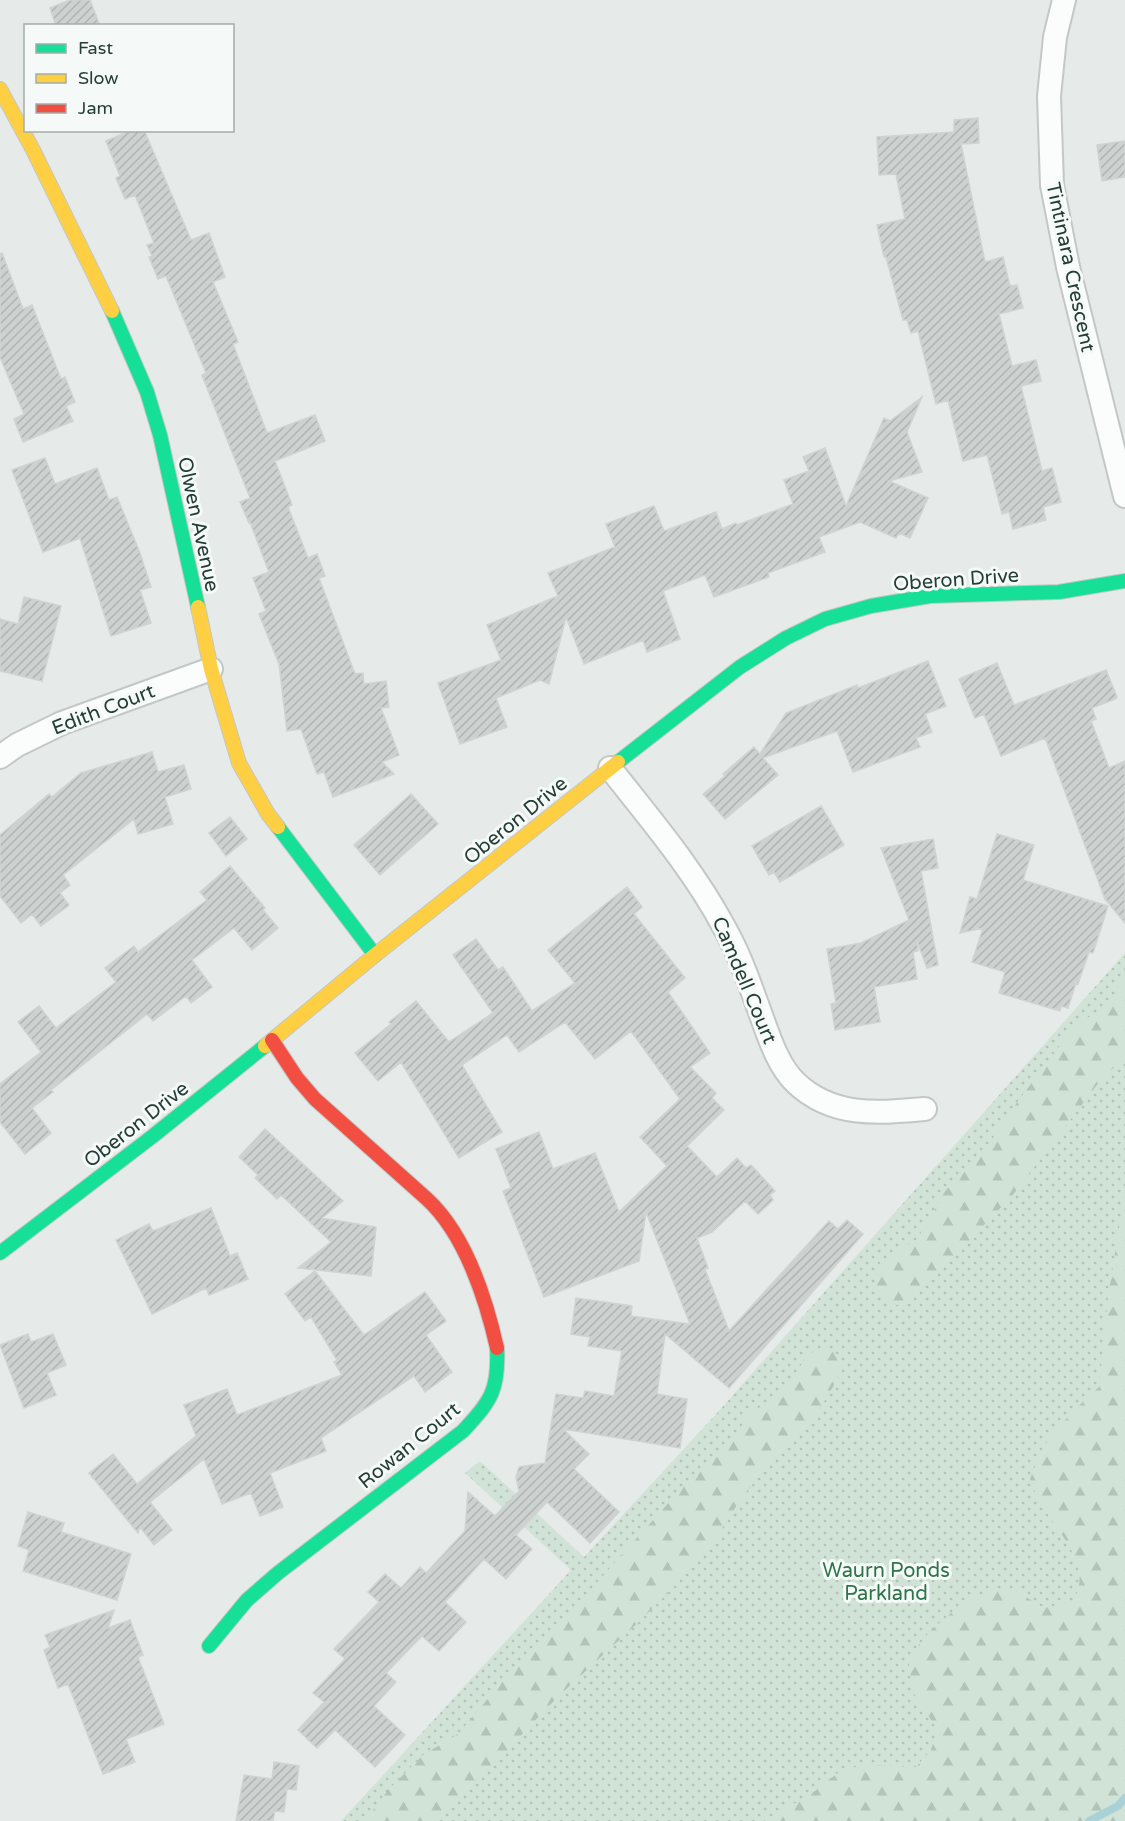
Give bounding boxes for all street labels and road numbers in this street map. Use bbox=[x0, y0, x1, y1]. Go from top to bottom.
street label: Tintinara Crescent bbox=[1040, 180, 1100, 354]
street label: Olwen Avenue bbox=[172, 455, 224, 594]
street label: Oberon Drive bbox=[892, 564, 1020, 596]
street label: Edith Court bbox=[48, 679, 159, 741]
street label: Oberon Drive bbox=[459, 772, 572, 870]
street label: Camdell Court bbox=[706, 913, 782, 1048]
street label: Oberon Drive bbox=[80, 1076, 194, 1173]
street label: Rowan Court bbox=[354, 1397, 466, 1494]

